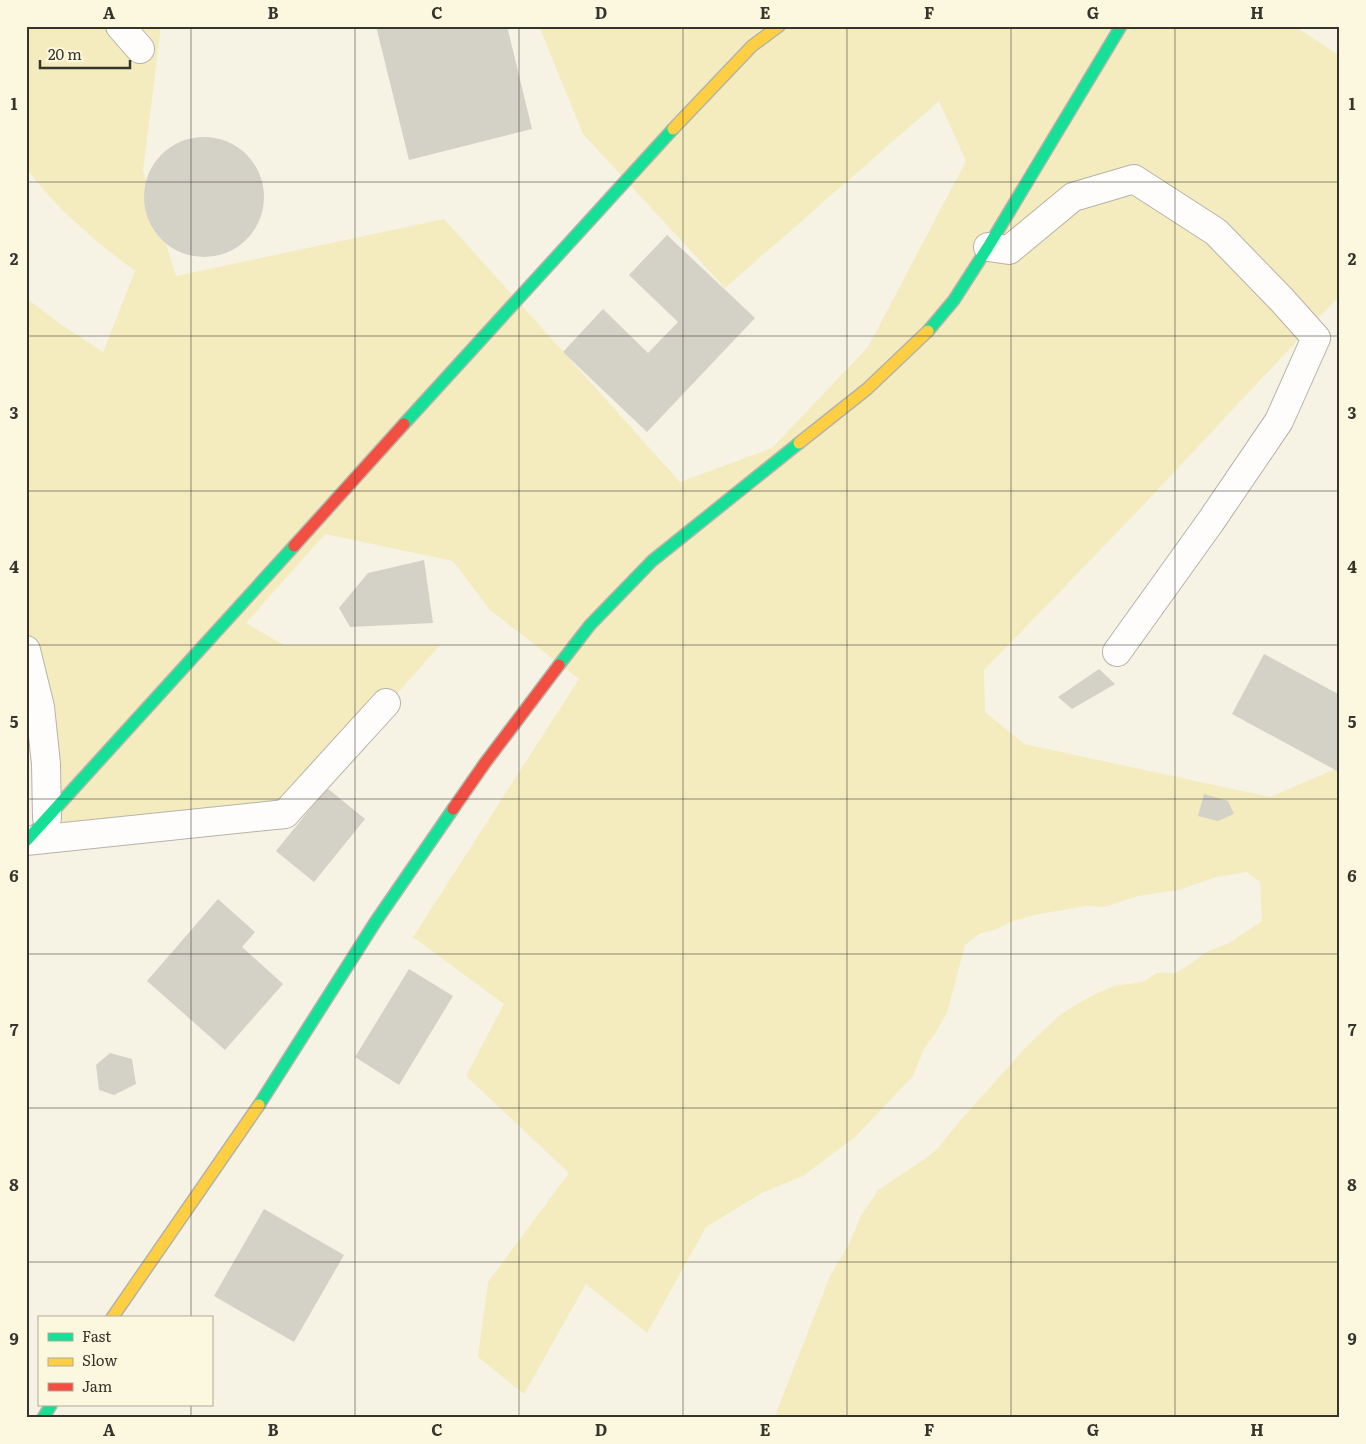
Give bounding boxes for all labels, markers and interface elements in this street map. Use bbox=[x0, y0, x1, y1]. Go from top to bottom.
text: A bbox=[103, 0, 115, 24]
text: B bbox=[267, 0, 279, 24]
text: C bbox=[431, 0, 443, 24]
text: D bbox=[595, 0, 607, 24]
text: E bbox=[760, 0, 771, 24]
text: F bbox=[924, 0, 934, 24]
text: G bbox=[1087, 0, 1099, 24]
text: H bbox=[1250, 0, 1264, 24]
scale bar bbox=[40, 38, 130, 70]
text: 20 m bbox=[48, 42, 82, 65]
text: 1 bbox=[11, 91, 18, 115]
text: 1 bbox=[1349, 91, 1356, 115]
text: 2 bbox=[10, 246, 19, 270]
text: 2 bbox=[1348, 246, 1357, 270]
text: 3 bbox=[10, 400, 19, 424]
text: 3 bbox=[1348, 400, 1357, 424]
text: 4 bbox=[9, 554, 19, 578]
text: 4 bbox=[1347, 554, 1357, 578]
text: 5 bbox=[10, 709, 19, 733]
text: 5 bbox=[1348, 709, 1357, 733]
text: 6 bbox=[9, 863, 19, 887]
text: 6 bbox=[1347, 863, 1357, 887]
text: 7 bbox=[10, 1017, 19, 1041]
text: 7 bbox=[1348, 1017, 1357, 1041]
text: 8 bbox=[9, 1172, 19, 1196]
text: 8 bbox=[1347, 1172, 1357, 1196]
legend bbox=[38, 1316, 212, 1406]
text: Fast bbox=[82, 1324, 111, 1347]
text: 9 bbox=[9, 1326, 19, 1350]
text: 9 bbox=[1347, 1326, 1357, 1350]
text: Slow bbox=[82, 1348, 117, 1371]
text: Jam bbox=[82, 1374, 113, 1397]
text: A bbox=[103, 1417, 115, 1441]
text: B bbox=[267, 1417, 279, 1441]
text: C bbox=[431, 1417, 443, 1441]
text: D bbox=[595, 1417, 607, 1441]
text: E bbox=[760, 1417, 771, 1441]
text: F bbox=[924, 1417, 934, 1441]
text: G bbox=[1087, 1417, 1099, 1441]
text: H bbox=[1250, 1417, 1264, 1441]

